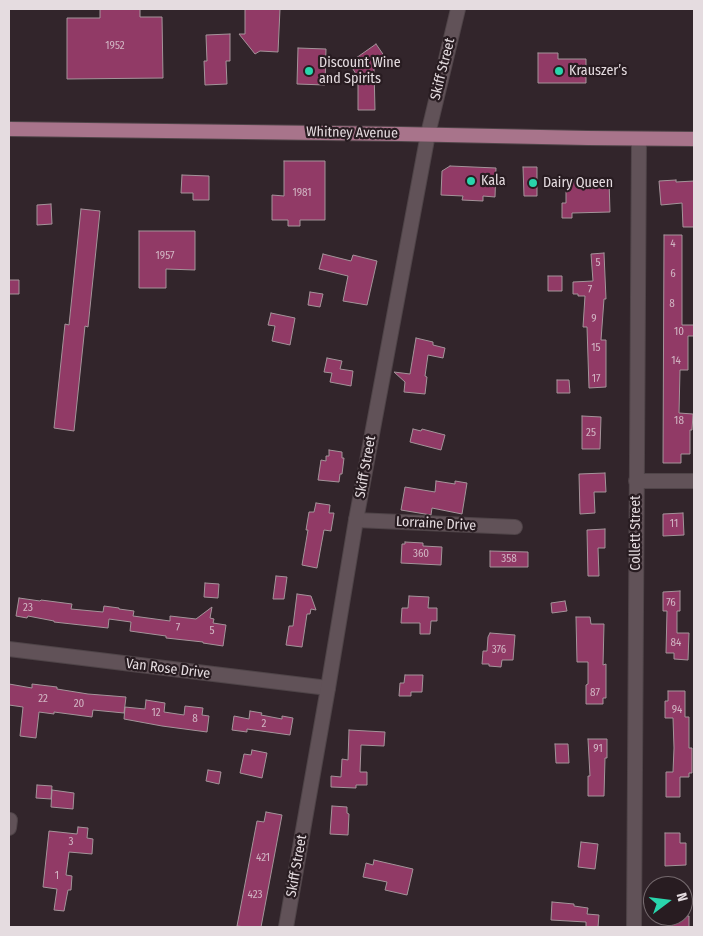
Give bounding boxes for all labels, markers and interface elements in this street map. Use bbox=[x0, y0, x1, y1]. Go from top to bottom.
street label: Skiff Street bbox=[427, 36, 459, 102]
house number: 1952 bbox=[105, 39, 125, 53]
place label: Discount Wine and Spirits bbox=[319, 55, 401, 88]
place label: Krauszer’s bbox=[569, 63, 627, 79]
marker: Discount Wine and Spirits bbox=[303, 65, 315, 77]
marker: Krauszer’s bbox=[553, 65, 565, 77]
street label: Whitney Avenue bbox=[306, 124, 398, 142]
place label: Kala bbox=[481, 173, 506, 189]
marker: Kala bbox=[465, 175, 477, 187]
place label: Dairy Queen bbox=[543, 175, 613, 191]
marker: Dairy Queen bbox=[527, 177, 539, 189]
house number: 1981 bbox=[292, 186, 312, 200]
house number: 4 bbox=[670, 237, 676, 251]
house number: 1957 bbox=[156, 249, 174, 263]
house number: 5 bbox=[595, 256, 601, 270]
house number: 6 bbox=[670, 267, 676, 281]
house number: 7 bbox=[588, 283, 592, 297]
house number: 8 bbox=[669, 297, 675, 311]
house number: 9 bbox=[591, 312, 597, 326]
house number: 10 bbox=[674, 325, 684, 339]
house number: 15 bbox=[591, 341, 601, 355]
house number: 14 bbox=[671, 354, 681, 368]
house number: 17 bbox=[592, 372, 600, 386]
house number: 18 bbox=[674, 414, 684, 428]
house number: 25 bbox=[586, 426, 596, 440]
street label: Skiff Street bbox=[352, 434, 380, 500]
street label: Collett Street bbox=[628, 495, 644, 571]
street label: Lorraine Drive bbox=[396, 514, 476, 534]
house number: 11 bbox=[670, 517, 678, 531]
house number: 360 bbox=[413, 547, 429, 561]
house number: 358 bbox=[501, 552, 517, 566]
house number: 76 bbox=[666, 596, 676, 610]
house number: 23 bbox=[23, 601, 33, 615]
house number: 7 bbox=[176, 621, 180, 635]
house number: 5 bbox=[209, 624, 215, 638]
house number: 84 bbox=[671, 636, 681, 650]
house number: 376 bbox=[492, 643, 506, 657]
street label: Van Rose Drive bbox=[125, 656, 211, 682]
house number: 87 bbox=[590, 686, 600, 700]
house number: 22 bbox=[38, 692, 48, 706]
house number: 20 bbox=[74, 697, 84, 711]
house number: 94 bbox=[672, 703, 682, 717]
house number: 12 bbox=[151, 706, 161, 720]
house number: 8 bbox=[192, 712, 198, 726]
house number: 2 bbox=[262, 717, 266, 731]
house number: 91 bbox=[593, 742, 603, 756]
street label: Skiff Street bbox=[283, 833, 311, 899]
house number: 3 bbox=[69, 835, 73, 849]
house number: 421 bbox=[256, 851, 270, 865]
house number: 1 bbox=[55, 869, 59, 883]
north arrow bbox=[643, 876, 693, 926]
house number: 423 bbox=[248, 888, 262, 902]
text: N bbox=[673, 891, 691, 903]

